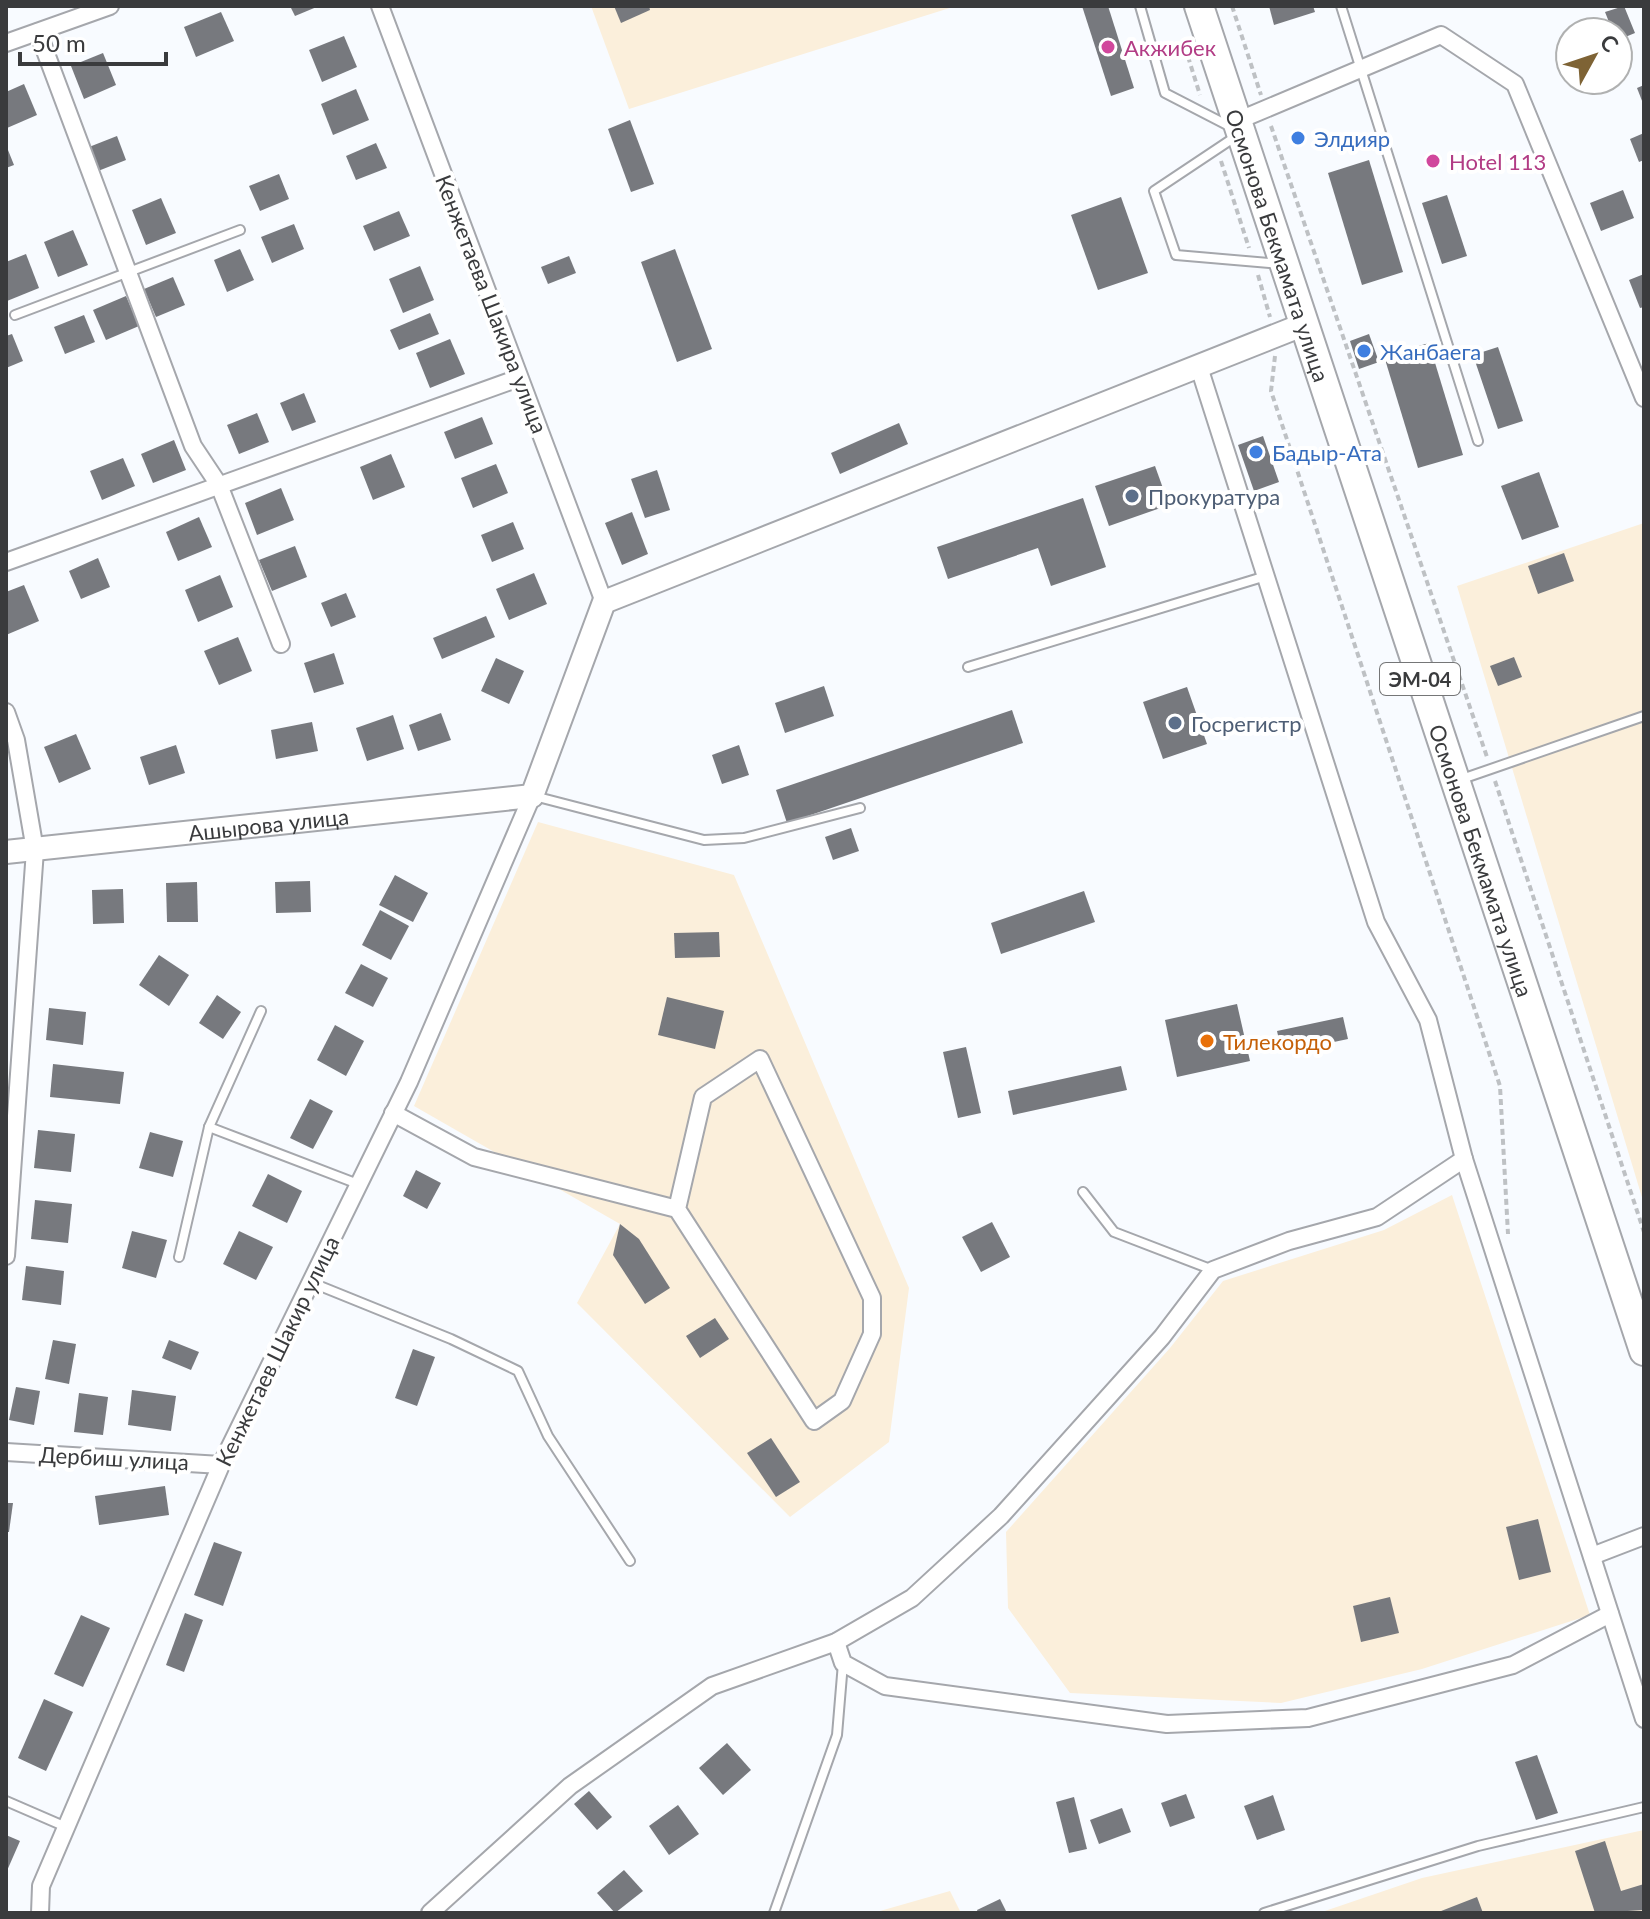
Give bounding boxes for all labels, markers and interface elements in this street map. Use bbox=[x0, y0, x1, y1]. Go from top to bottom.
scale bar bbox=[20, 16, 166, 66]
north arrow bbox=[1554, 16, 1634, 96]
text: 50 m bbox=[32, 28, 86, 57]
text: С bbox=[1595, 29, 1625, 57]
place label: Акжибек bbox=[1124, 34, 1217, 61]
marker: Акжибек bbox=[1099, 38, 1117, 56]
street label: Осмонова Бекмамата улица bbox=[1221, 106, 1336, 385]
place label: Элдияр bbox=[1314, 125, 1390, 152]
marker: Элдияр bbox=[1289, 129, 1307, 147]
place label: Hotel 113 bbox=[1449, 148, 1546, 175]
marker: Hotel 113 bbox=[1424, 152, 1442, 170]
street label: Кенжетаева Шакира улица bbox=[430, 171, 554, 437]
place label: Жанбаега bbox=[1380, 338, 1481, 365]
marker: Жанбаега bbox=[1355, 342, 1373, 360]
place label: Бадыр-Ата bbox=[1272, 439, 1382, 466]
marker: Бадыр-Ата bbox=[1247, 443, 1265, 461]
place label: Прокуратура bbox=[1148, 483, 1280, 510]
marker: Прокуратура bbox=[1123, 487, 1141, 505]
road number: ЭМ-04 bbox=[1380, 663, 1460, 695]
place label: Госрегистр bbox=[1191, 710, 1302, 737]
marker: Госрегистр bbox=[1166, 714, 1184, 732]
street label: Осмонова Бекмамата улица bbox=[1424, 721, 1539, 1000]
street label: Ашырова улица bbox=[187, 802, 350, 846]
place label: Тилекордо bbox=[1223, 1028, 1332, 1055]
marker: Тилекордо bbox=[1198, 1032, 1216, 1050]
street label: Кенжетаев Шакир улица bbox=[209, 1231, 345, 1471]
street label: Дербиш улица bbox=[38, 1441, 190, 1475]

